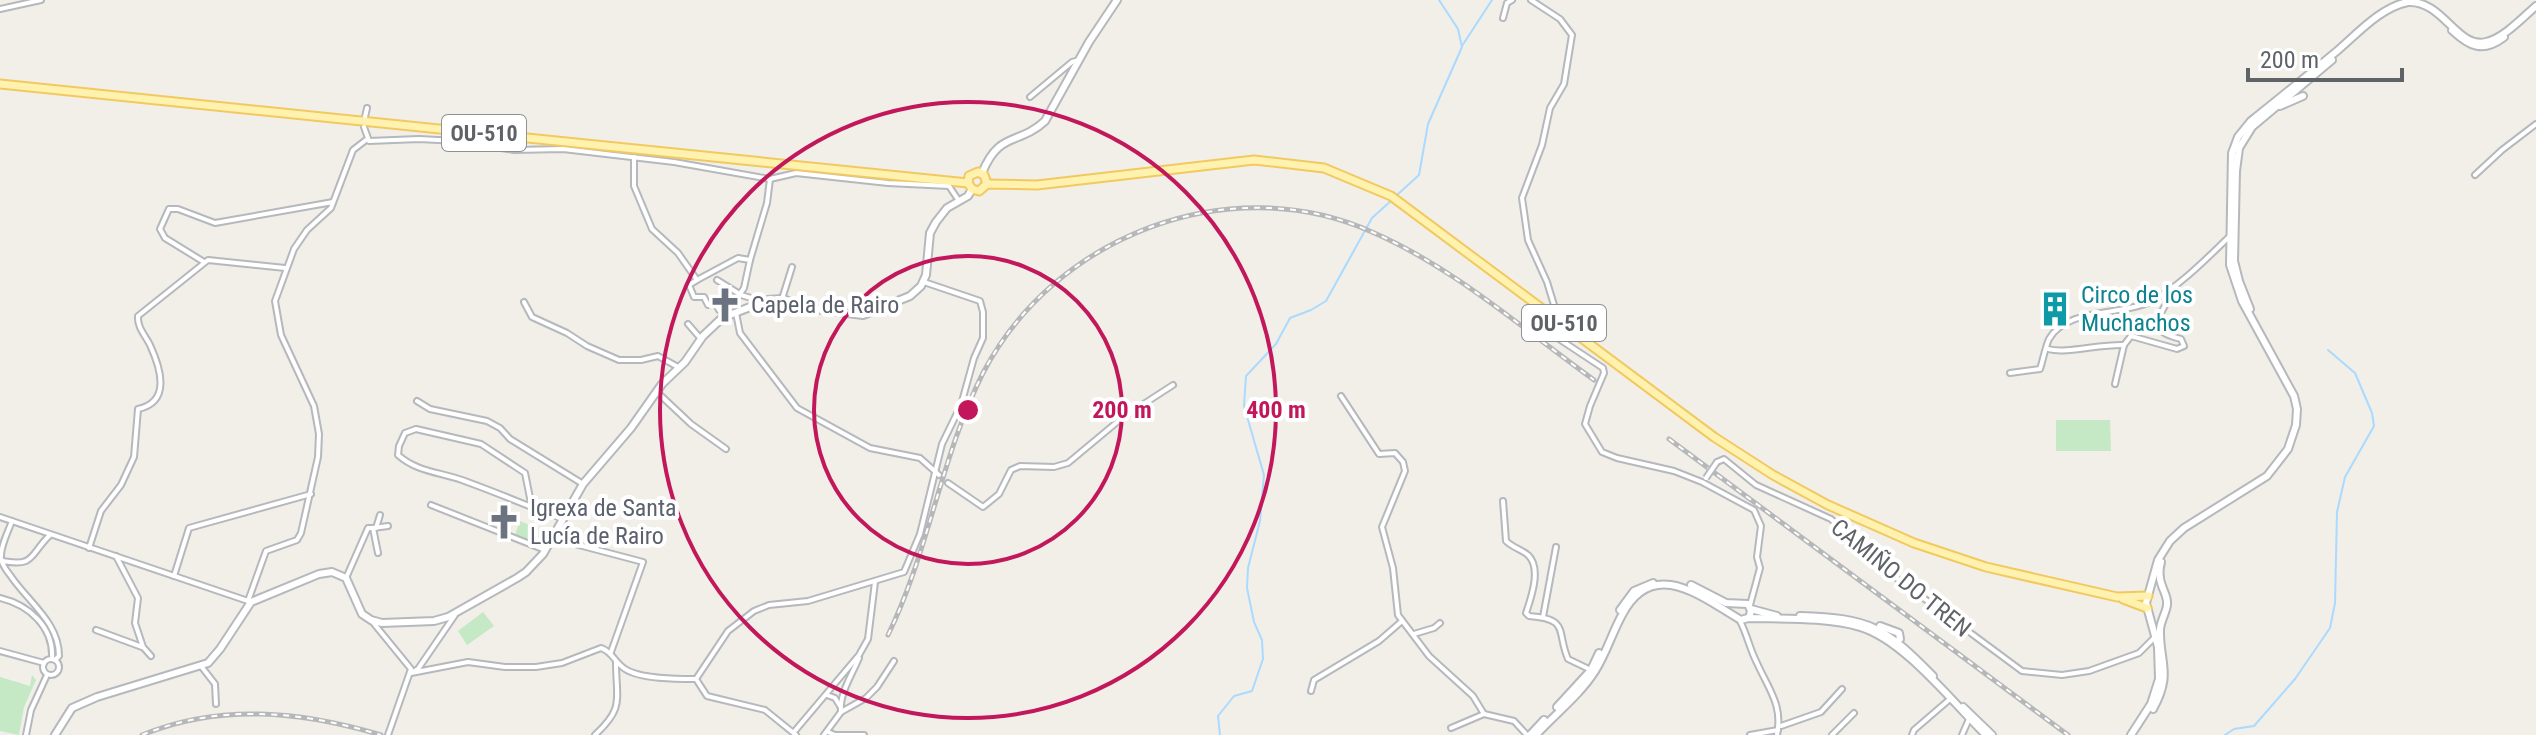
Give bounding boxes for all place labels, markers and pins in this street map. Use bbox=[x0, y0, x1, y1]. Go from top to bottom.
place label: Circo de los Muchachos bbox=[2081, 281, 2193, 337]
church icon: Capela de Rairo bbox=[706, 286, 744, 324]
building icon: Circo de los Muchachos bbox=[2036, 290, 2074, 328]
place label: Capela de Rairo bbox=[751, 291, 899, 319]
centre of rings bbox=[954, 396, 982, 424]
place label: Igrexa de Santa Lucía de Rairo bbox=[530, 494, 677, 550]
church icon: Igrexa de Santa Lucía de Rairo bbox=[485, 503, 523, 541]

